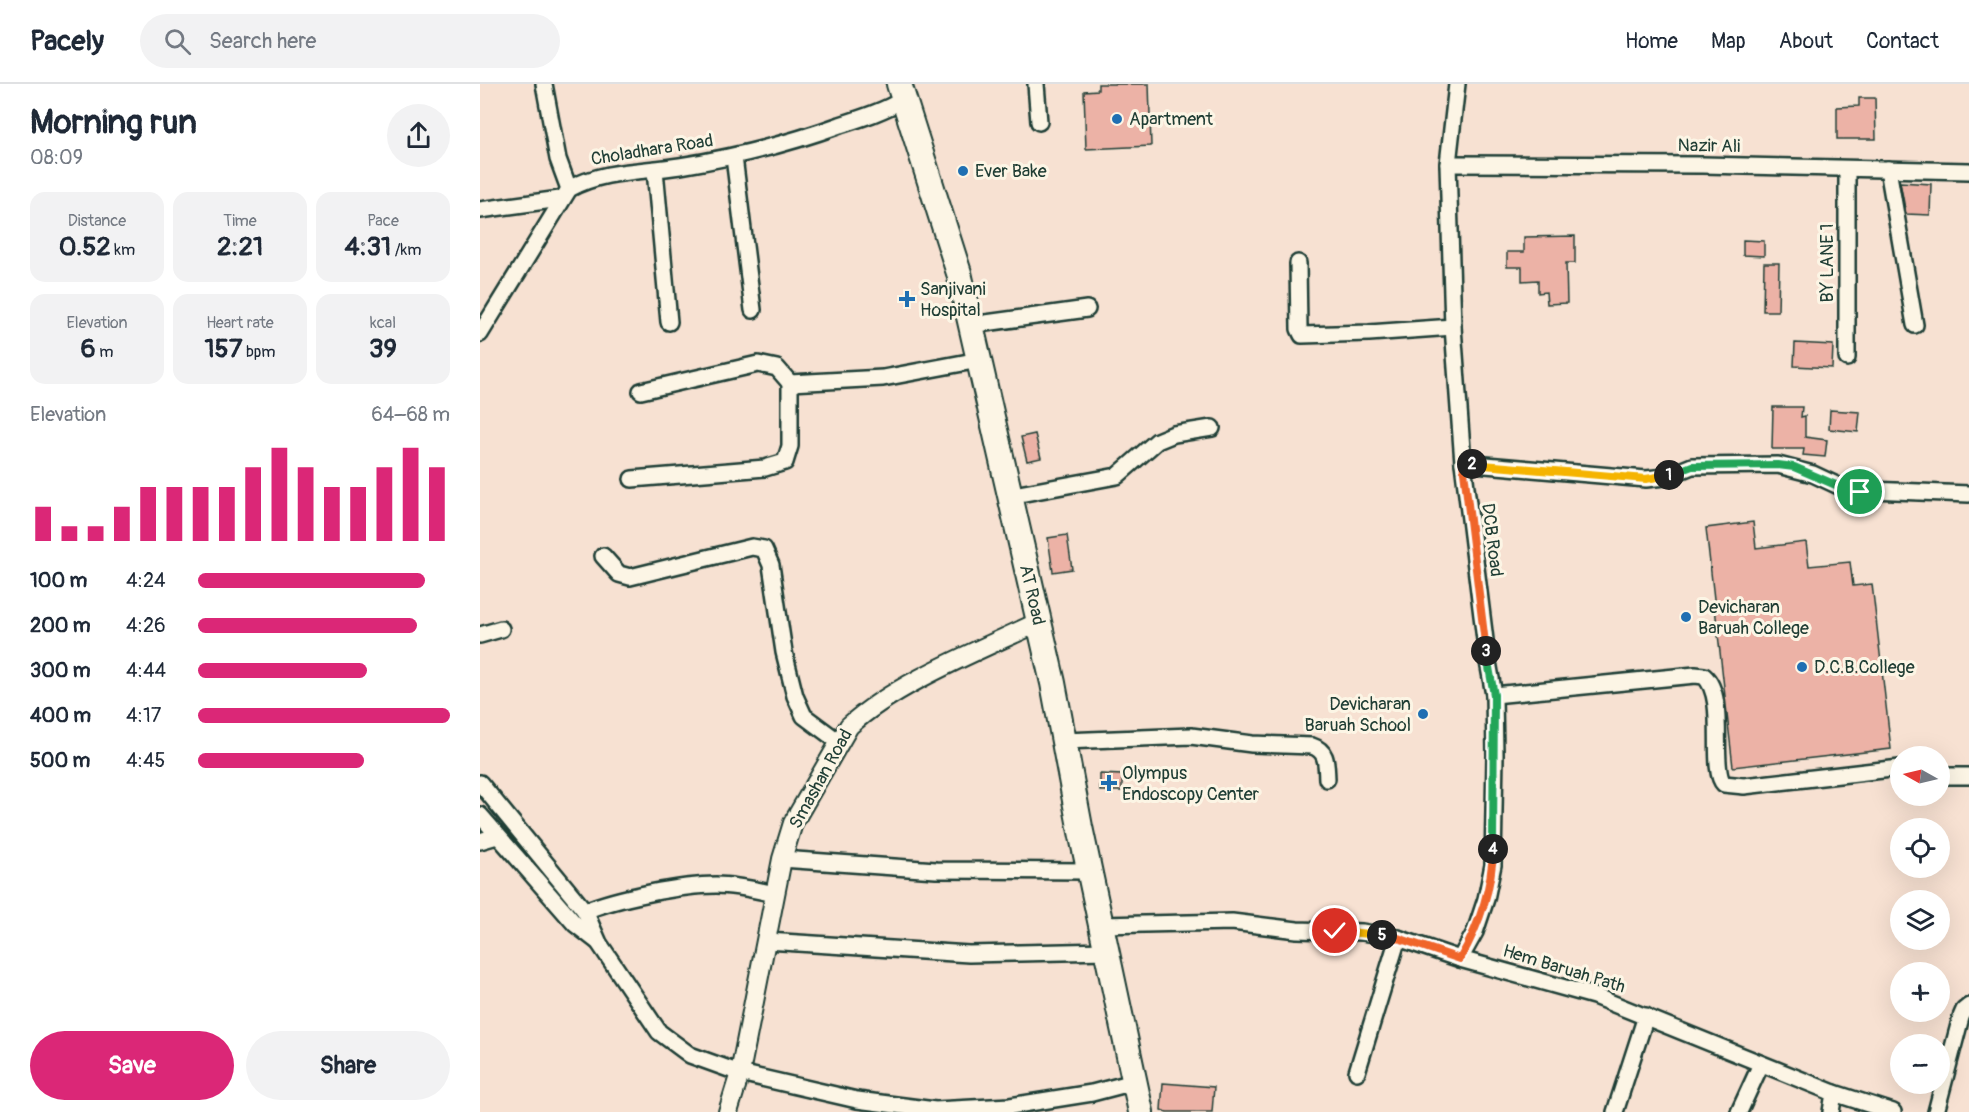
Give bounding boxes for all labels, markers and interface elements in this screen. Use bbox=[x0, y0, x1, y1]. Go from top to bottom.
search box bbox=[140, 14, 560, 68]
text: Pacely bbox=[30, 24, 104, 59]
icon: search bbox=[161, 25, 194, 58]
text: Search here bbox=[209, 27, 316, 55]
text: Home bbox=[1625, 28, 1678, 55]
text: Map bbox=[1711, 28, 1746, 55]
text: About bbox=[1779, 28, 1833, 55]
text: Contact bbox=[1866, 28, 1939, 55]
text: Morning run bbox=[30, 102, 197, 143]
button: share bbox=[387, 104, 450, 167]
place label: Apartment bbox=[1129, 108, 1214, 131]
marker: Apartment bbox=[1110, 112, 1124, 126]
street label: Choladhara Road bbox=[589, 129, 715, 171]
street label: Nazir Ali bbox=[1677, 134, 1741, 158]
text: 08:09 bbox=[30, 145, 83, 170]
place label: Ever Bake bbox=[975, 160, 1047, 183]
marker: Ever Bake bbox=[956, 164, 970, 178]
text: Distance bbox=[68, 211, 126, 231]
text: Time bbox=[223, 211, 257, 231]
text: Pace bbox=[367, 211, 399, 231]
street label: BY LANE 1 bbox=[1816, 224, 1839, 302]
text: 0.52 bbox=[59, 231, 111, 263]
text: 2:21 bbox=[217, 231, 263, 263]
text: 4:31 bbox=[345, 231, 391, 263]
text: km bbox=[111, 240, 135, 260]
text: /km bbox=[391, 240, 421, 260]
place label: Sanjivani Hospital bbox=[920, 278, 986, 322]
marker: Sanjivani Hospital bbox=[898, 290, 916, 308]
text: Elevation bbox=[67, 313, 127, 333]
text: Heart rate bbox=[206, 313, 274, 333]
text: kcal bbox=[370, 313, 396, 333]
text: 6 bbox=[81, 333, 96, 365]
text: 157 bbox=[204, 333, 242, 365]
text: 39 bbox=[369, 333, 397, 365]
text: m bbox=[96, 342, 113, 362]
text: bpm bbox=[242, 342, 276, 362]
text: Elevation bbox=[30, 402, 106, 427]
text: 64–68 m bbox=[371, 402, 450, 427]
pin: 2 bbox=[1457, 449, 1487, 479]
text: 2 bbox=[1468, 454, 1476, 474]
pin: 1 bbox=[1654, 460, 1684, 490]
text: 1 bbox=[1666, 465, 1672, 485]
pin bbox=[1834, 466, 1885, 517]
icon: arrive bbox=[1843, 475, 1876, 508]
street label: DCB Road bbox=[1476, 502, 1508, 578]
street label: AT Road bbox=[1014, 562, 1050, 628]
text: 100 m bbox=[30, 568, 87, 593]
text: 4:24 bbox=[126, 568, 166, 593]
place label: Devicharan Baruah College bbox=[1698, 596, 1809, 640]
marker: Devicharan Baruah College bbox=[1679, 610, 1693, 624]
text: 200 m bbox=[30, 613, 91, 638]
text: 4:26 bbox=[126, 613, 166, 638]
pin: 3 bbox=[1471, 636, 1501, 666]
text: 3 bbox=[1482, 641, 1490, 661]
place label: D.C.B.College bbox=[1814, 656, 1915, 679]
text: 300 m bbox=[30, 658, 91, 683]
text: 4:44 bbox=[126, 658, 166, 683]
marker: D.C.B.College bbox=[1795, 660, 1809, 674]
place label: Devicharan Baruah School bbox=[1305, 693, 1411, 737]
text: 400 m bbox=[30, 703, 91, 728]
text: 4:17 bbox=[126, 703, 161, 728]
marker: Devicharan Baruah School bbox=[1416, 707, 1430, 721]
street label: Smashan Road bbox=[784, 725, 858, 833]
north arrow bbox=[1890, 746, 1950, 806]
map controls bbox=[1890, 746, 1950, 1094]
text: 500 m bbox=[30, 748, 90, 773]
text: 4:45 bbox=[126, 748, 165, 773]
place label: Olympus Endoscopy Center bbox=[1122, 762, 1260, 806]
marker: Olympus Endoscopy Center bbox=[1100, 774, 1118, 792]
button: locate bbox=[1890, 818, 1950, 878]
pin: 4 bbox=[1478, 834, 1508, 864]
text: 4 bbox=[1488, 839, 1498, 859]
button: layers bbox=[1890, 890, 1950, 950]
pin bbox=[1309, 905, 1360, 956]
icon: check bbox=[1318, 914, 1351, 947]
pin: 5 bbox=[1367, 920, 1397, 950]
text: 5 bbox=[1378, 925, 1386, 945]
street label: Hem Baruah Path bbox=[1500, 939, 1628, 999]
button: + bbox=[1890, 962, 1950, 1022]
button: Save bbox=[30, 1031, 234, 1100]
button: Share bbox=[246, 1031, 450, 1100]
button: − bbox=[1890, 1034, 1950, 1094]

